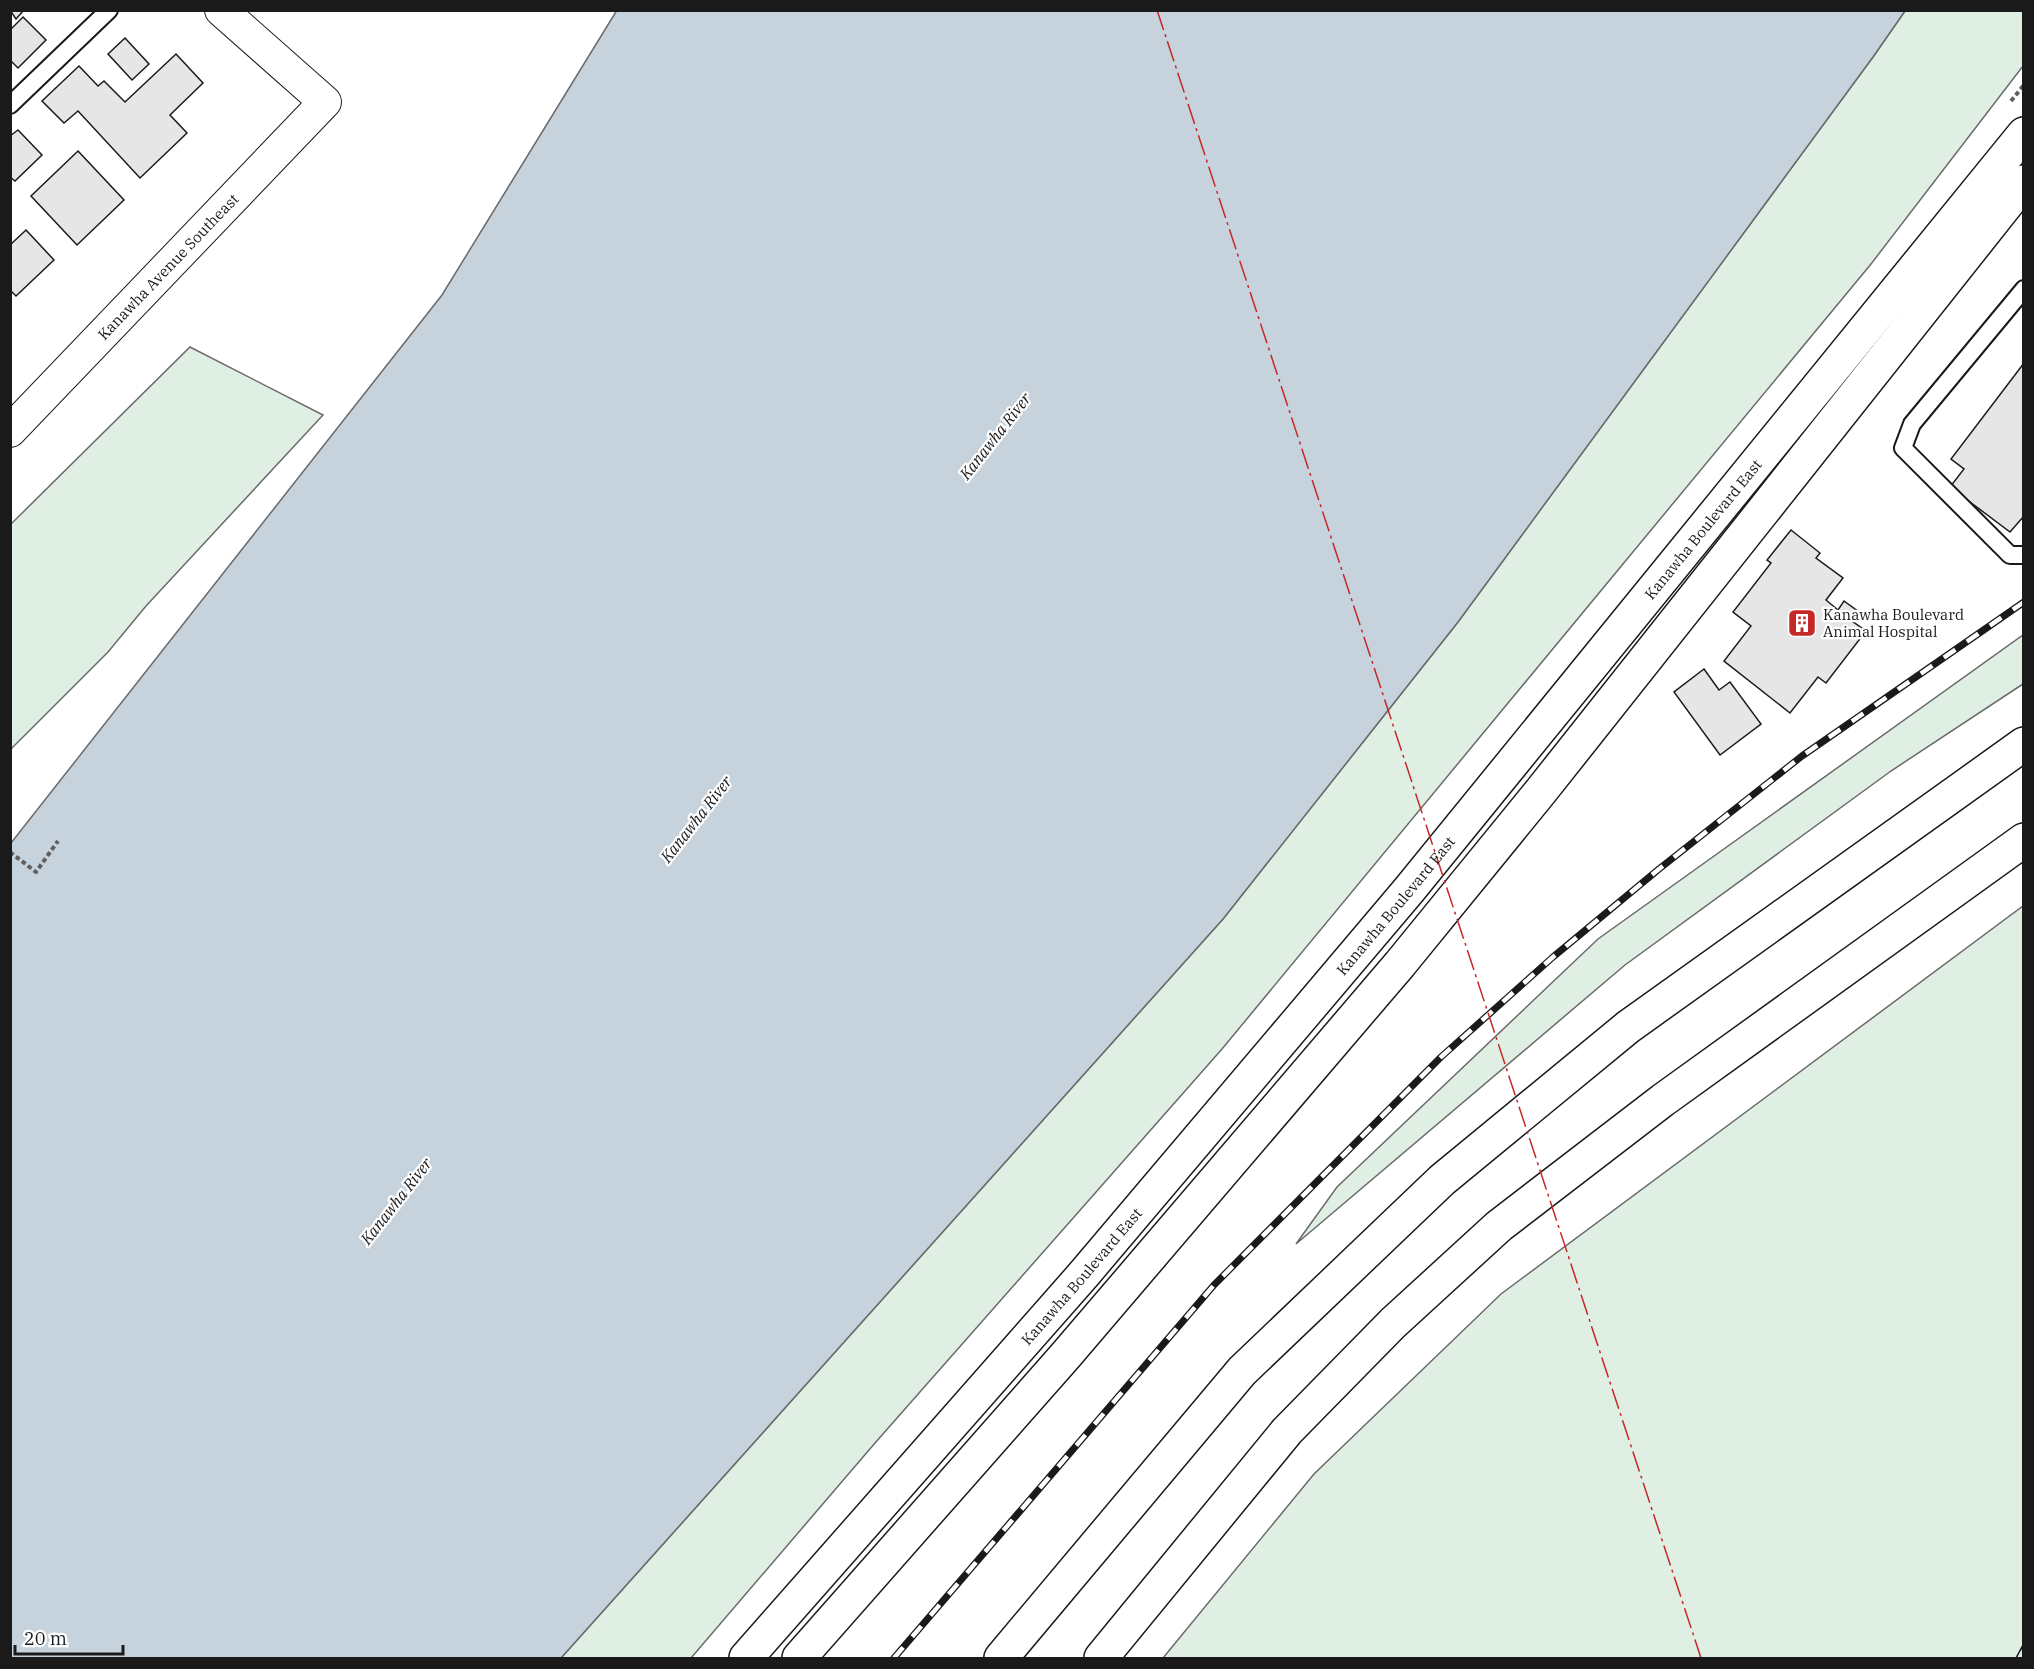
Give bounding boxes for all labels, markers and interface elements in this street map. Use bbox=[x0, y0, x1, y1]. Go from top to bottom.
street label: Kanawha Avenue Southeast bbox=[93, 189, 242, 343]
water label: Kanawha River bbox=[954, 388, 1036, 484]
street label: Kanawha Boulevard East bbox=[1640, 455, 1765, 603]
place label: Kanawha Boulevard Animal Hospital bbox=[1823, 605, 1964, 641]
building icon: Kanawha Boulevard Animal Hospital bbox=[1786, 607, 1818, 639]
water label: Kanawha River bbox=[655, 771, 737, 867]
street label: Kanawha Boulevard East bbox=[1332, 832, 1459, 979]
water label: Kanawha River bbox=[355, 1153, 437, 1249]
street label: Kanawha Boulevard East bbox=[1017, 1204, 1145, 1349]
scale bar bbox=[15, 1618, 123, 1656]
text: 20 m bbox=[24, 1627, 67, 1650]

